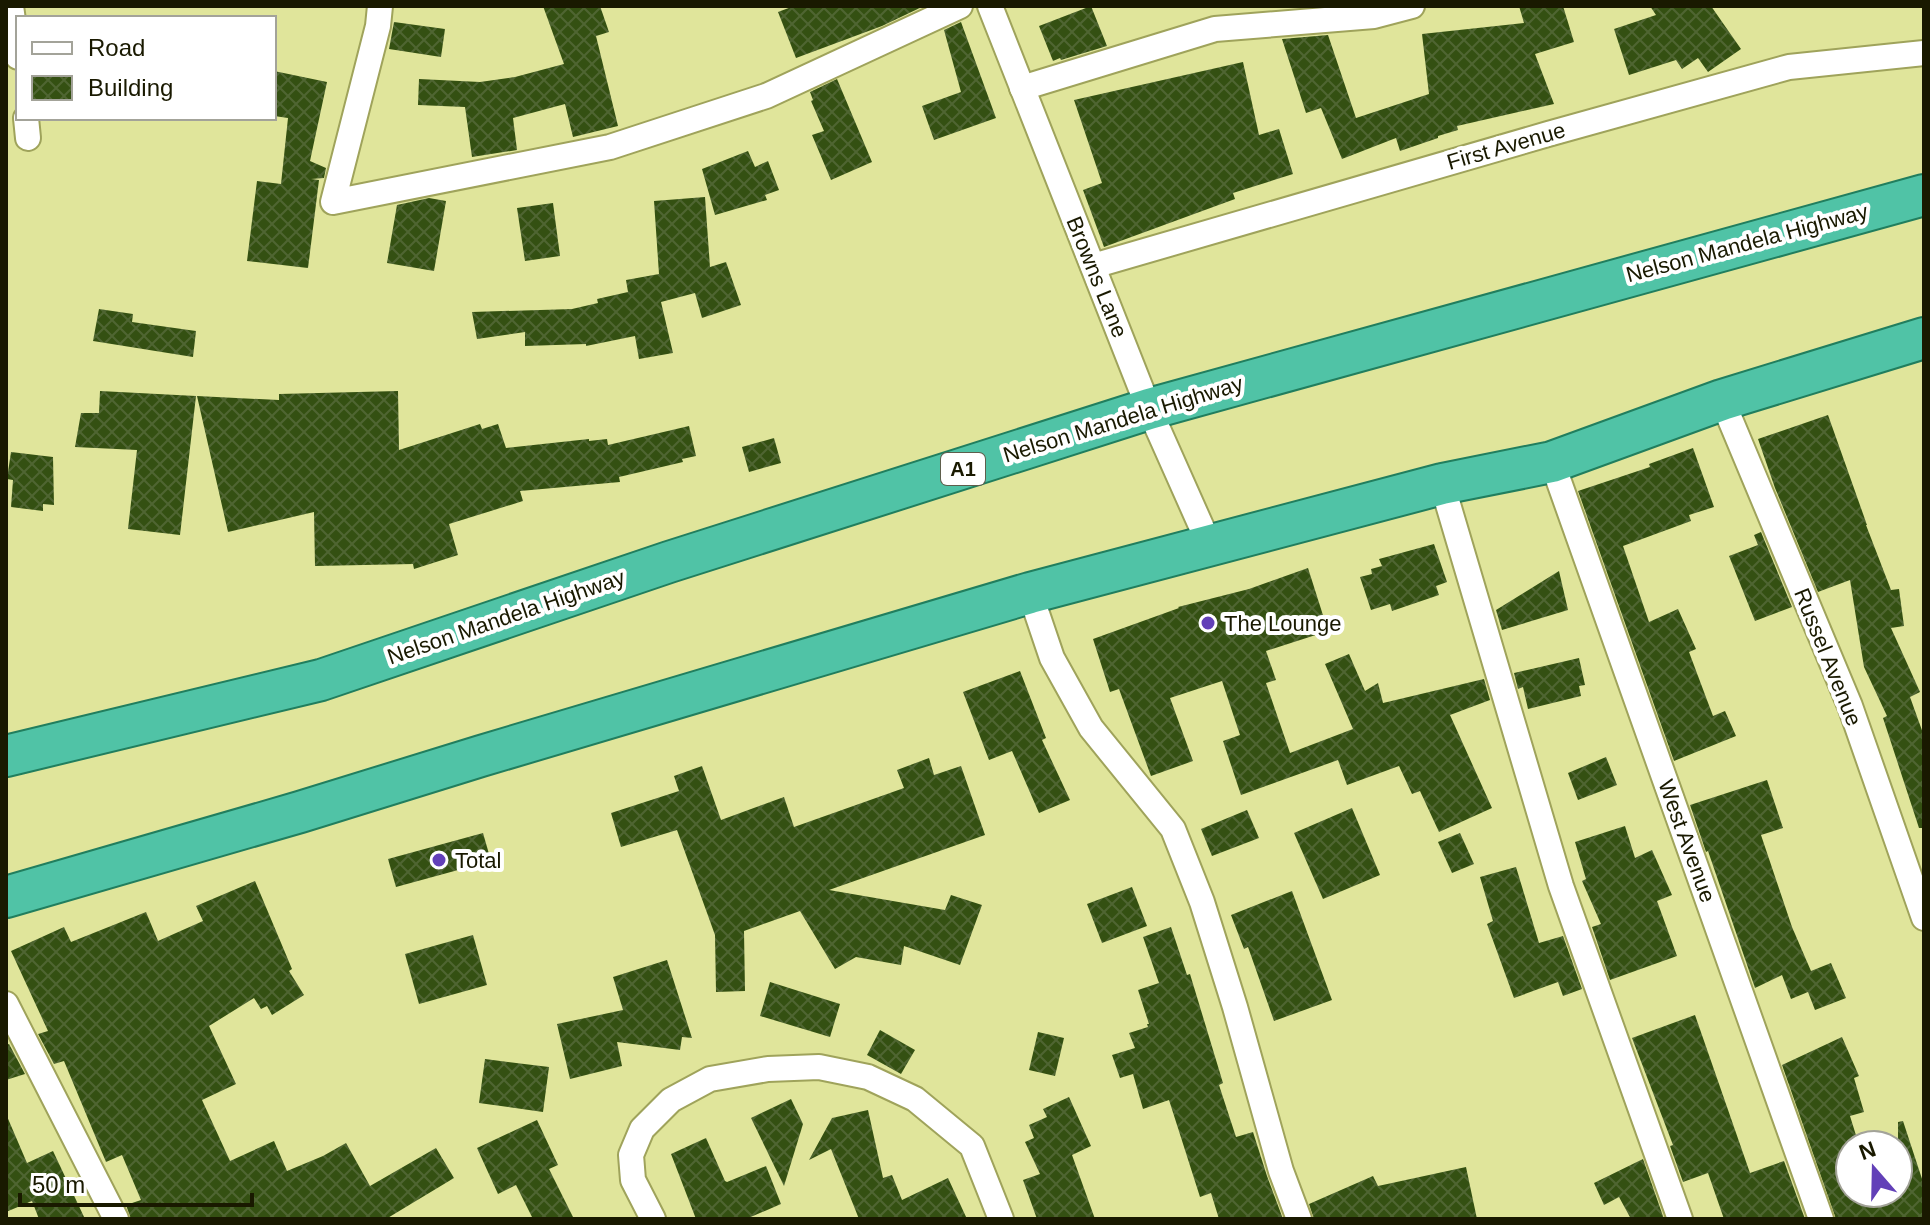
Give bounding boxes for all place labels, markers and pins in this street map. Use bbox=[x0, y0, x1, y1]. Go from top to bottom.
place label: The Lounge bbox=[1224, 611, 1341, 636]
marker: The Lounge bbox=[1199, 614, 1217, 632]
place label: Total bbox=[455, 848, 501, 873]
marker: Total bbox=[430, 851, 448, 869]

